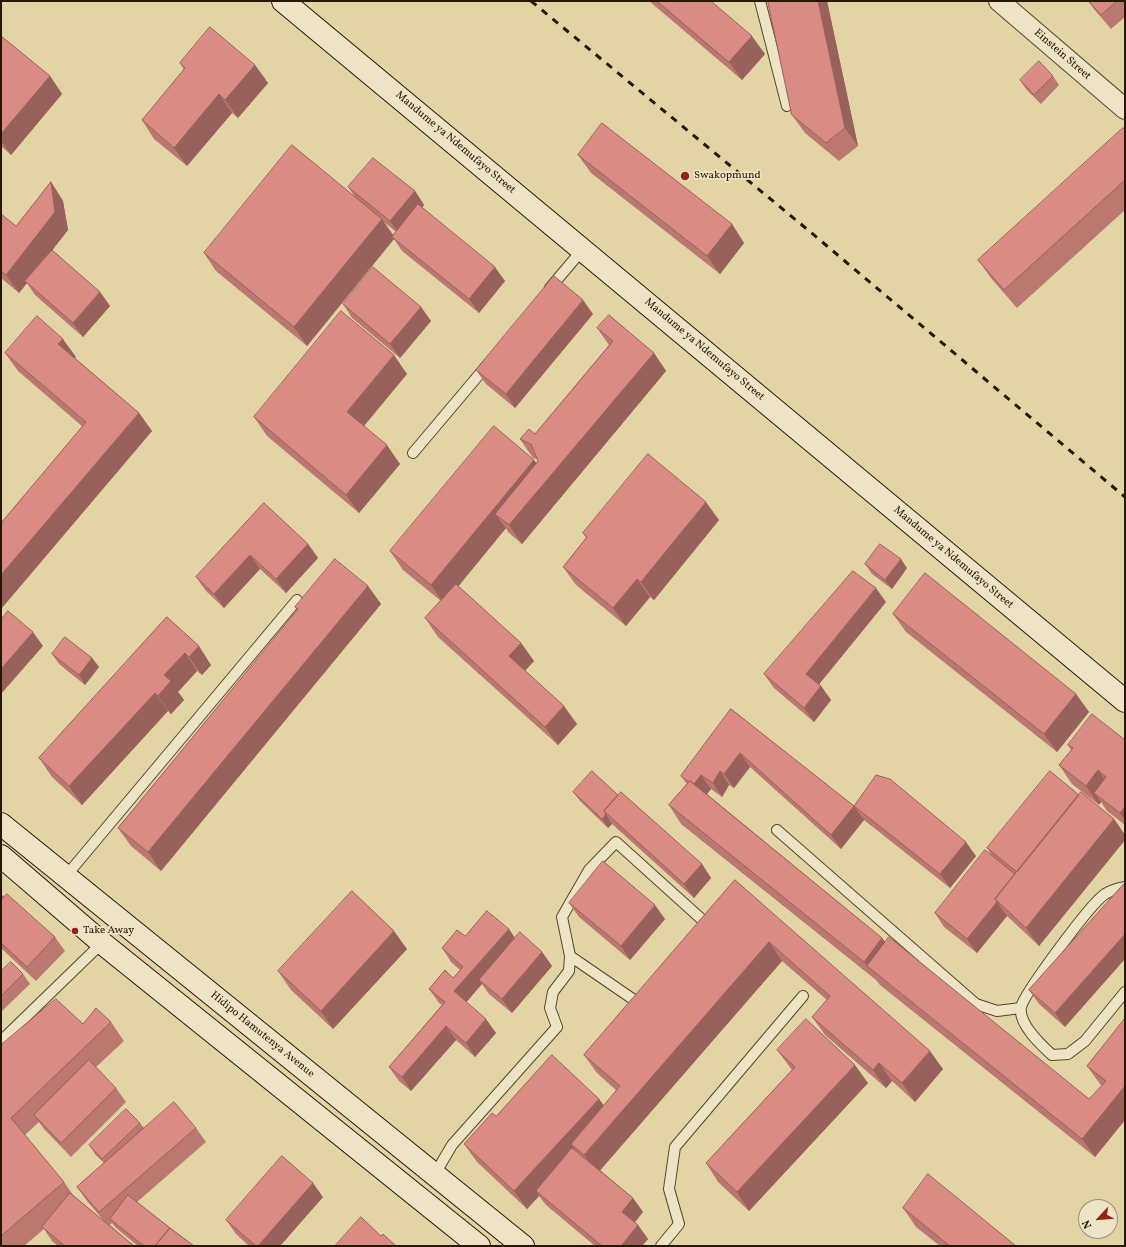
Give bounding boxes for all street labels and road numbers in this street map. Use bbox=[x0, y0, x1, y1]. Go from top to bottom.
street label: Einstein Street bbox=[1031, 27, 1093, 83]
street label: Mandume ya Ndemufayo Street bbox=[392, 89, 518, 197]
street label: Mandume ya Ndemufayo Street bbox=[641, 296, 767, 404]
street label: Mandume ya Ndemufayo Street bbox=[890, 504, 1016, 612]
street label: Hidipo Hamutenya Avenue bbox=[207, 989, 317, 1081]

